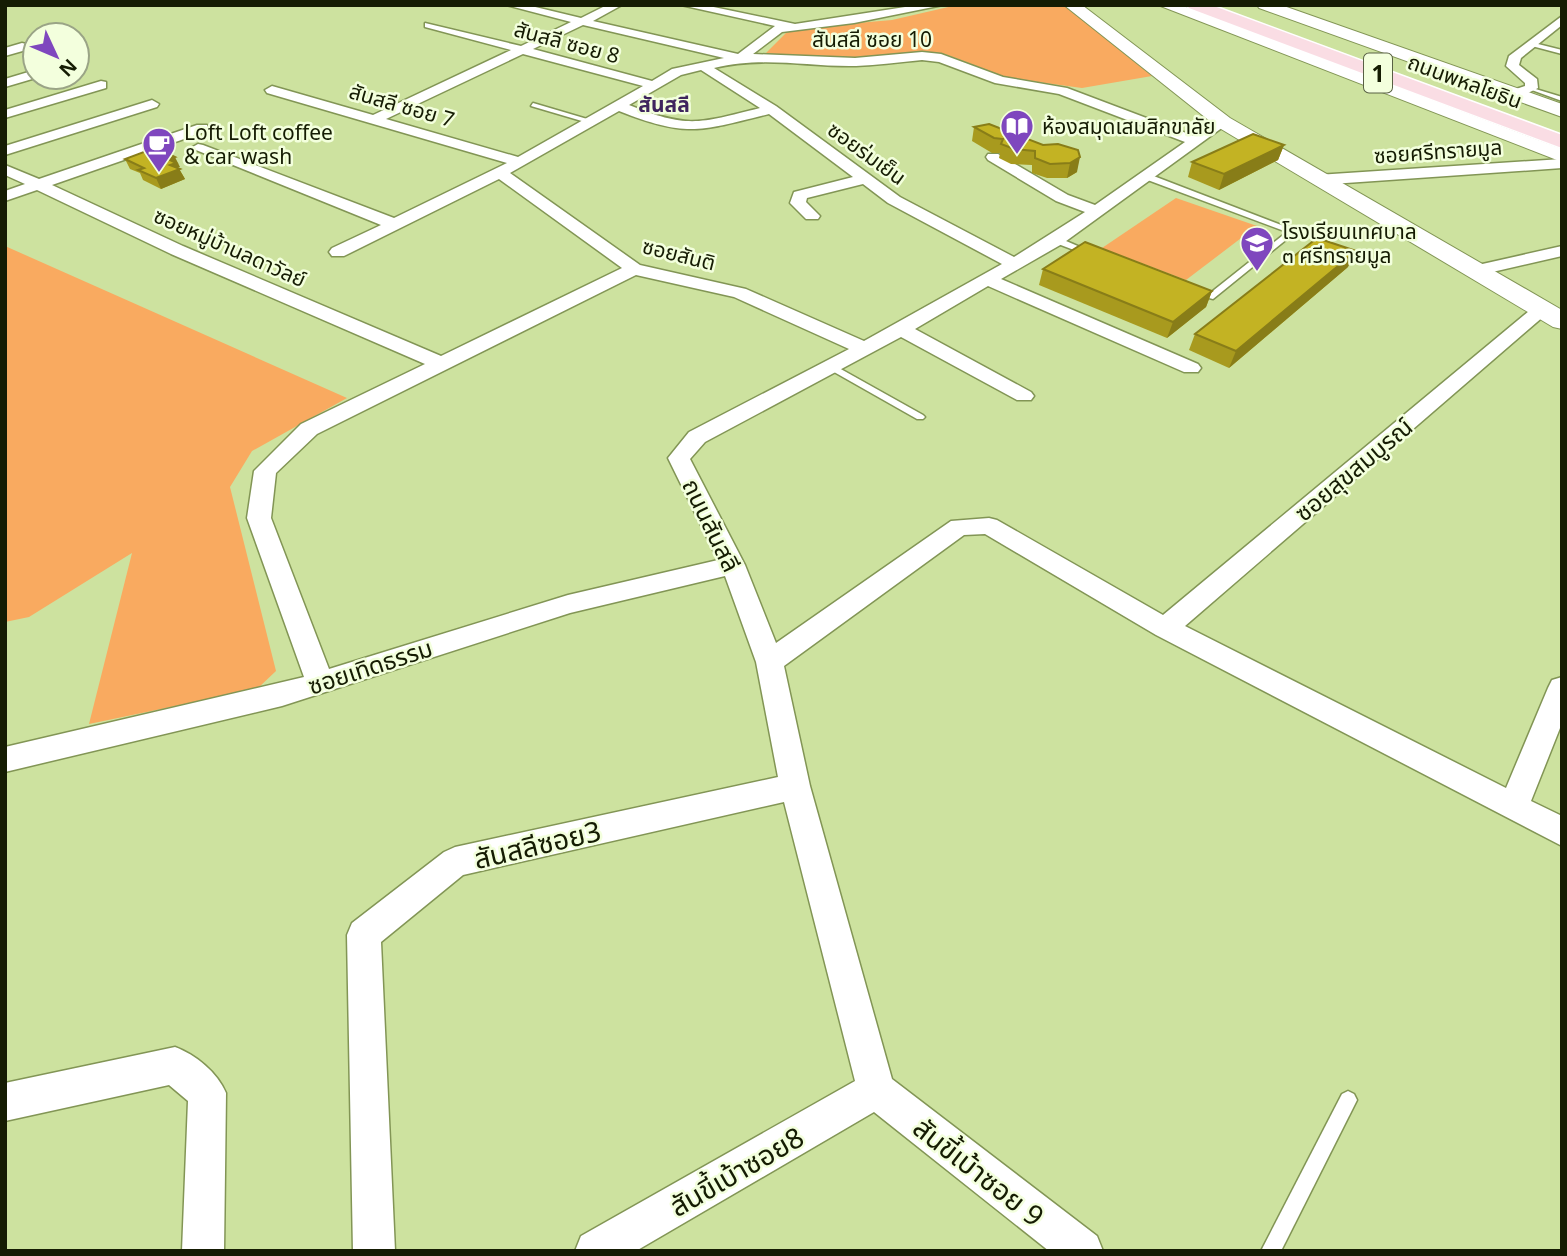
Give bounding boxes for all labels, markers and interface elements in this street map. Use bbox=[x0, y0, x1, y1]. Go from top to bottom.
street label: สันสลี ซอย 8 bbox=[511, 14, 623, 70]
north arrow bbox=[21, 21, 91, 91]
street label: สันสลี ซอย 10 bbox=[812, 25, 932, 53]
street label: ถนนพหลโยธิน bbox=[1404, 47, 1526, 115]
text: N bbox=[54, 53, 83, 82]
road number: 1 bbox=[1364, 54, 1392, 92]
street label: สันสลี ซอย 7 bbox=[346, 77, 458, 133]
district label: สันสลี bbox=[638, 90, 690, 118]
library icon: ห้องสมุดเสมสิกขาลัย bbox=[998, 107, 1036, 156]
place label: ห้องสมุดเสมสิกขาลัย bbox=[1042, 112, 1215, 140]
street label: ซอยร่มเย็น bbox=[822, 115, 912, 191]
place label: Loft Loft coffee & car wash bbox=[184, 118, 333, 170]
cafe icon: Loft Loft coffee & car wash bbox=[140, 125, 178, 174]
street label: ซอยศรีทรายมูล bbox=[1373, 133, 1503, 169]
street label: ซอยหมู่บ้านลดาวัลย์ bbox=[150, 201, 311, 293]
place label: โรงเรียนเทศบาล ๓ ศรีทรายมูล bbox=[1282, 217, 1417, 269]
school or university icon: โรงเรียนเทศบาล ๓ ศรีทรายมูล bbox=[1238, 224, 1276, 273]
street label: ซอยสันติ bbox=[639, 231, 719, 277]
street label: ซอยสุขสมบูรณ์ bbox=[1287, 410, 1419, 528]
street label: ถนนสันสลี bbox=[675, 473, 749, 577]
street label: ซอยเทิดธรรม bbox=[304, 630, 436, 702]
street label: สันสลีซอย3 bbox=[470, 811, 604, 877]
street label: สันขี้เบ้าซอย 9 bbox=[906, 1108, 1052, 1234]
street label: สันขี้เบ้าซอย8 bbox=[662, 1117, 810, 1225]

